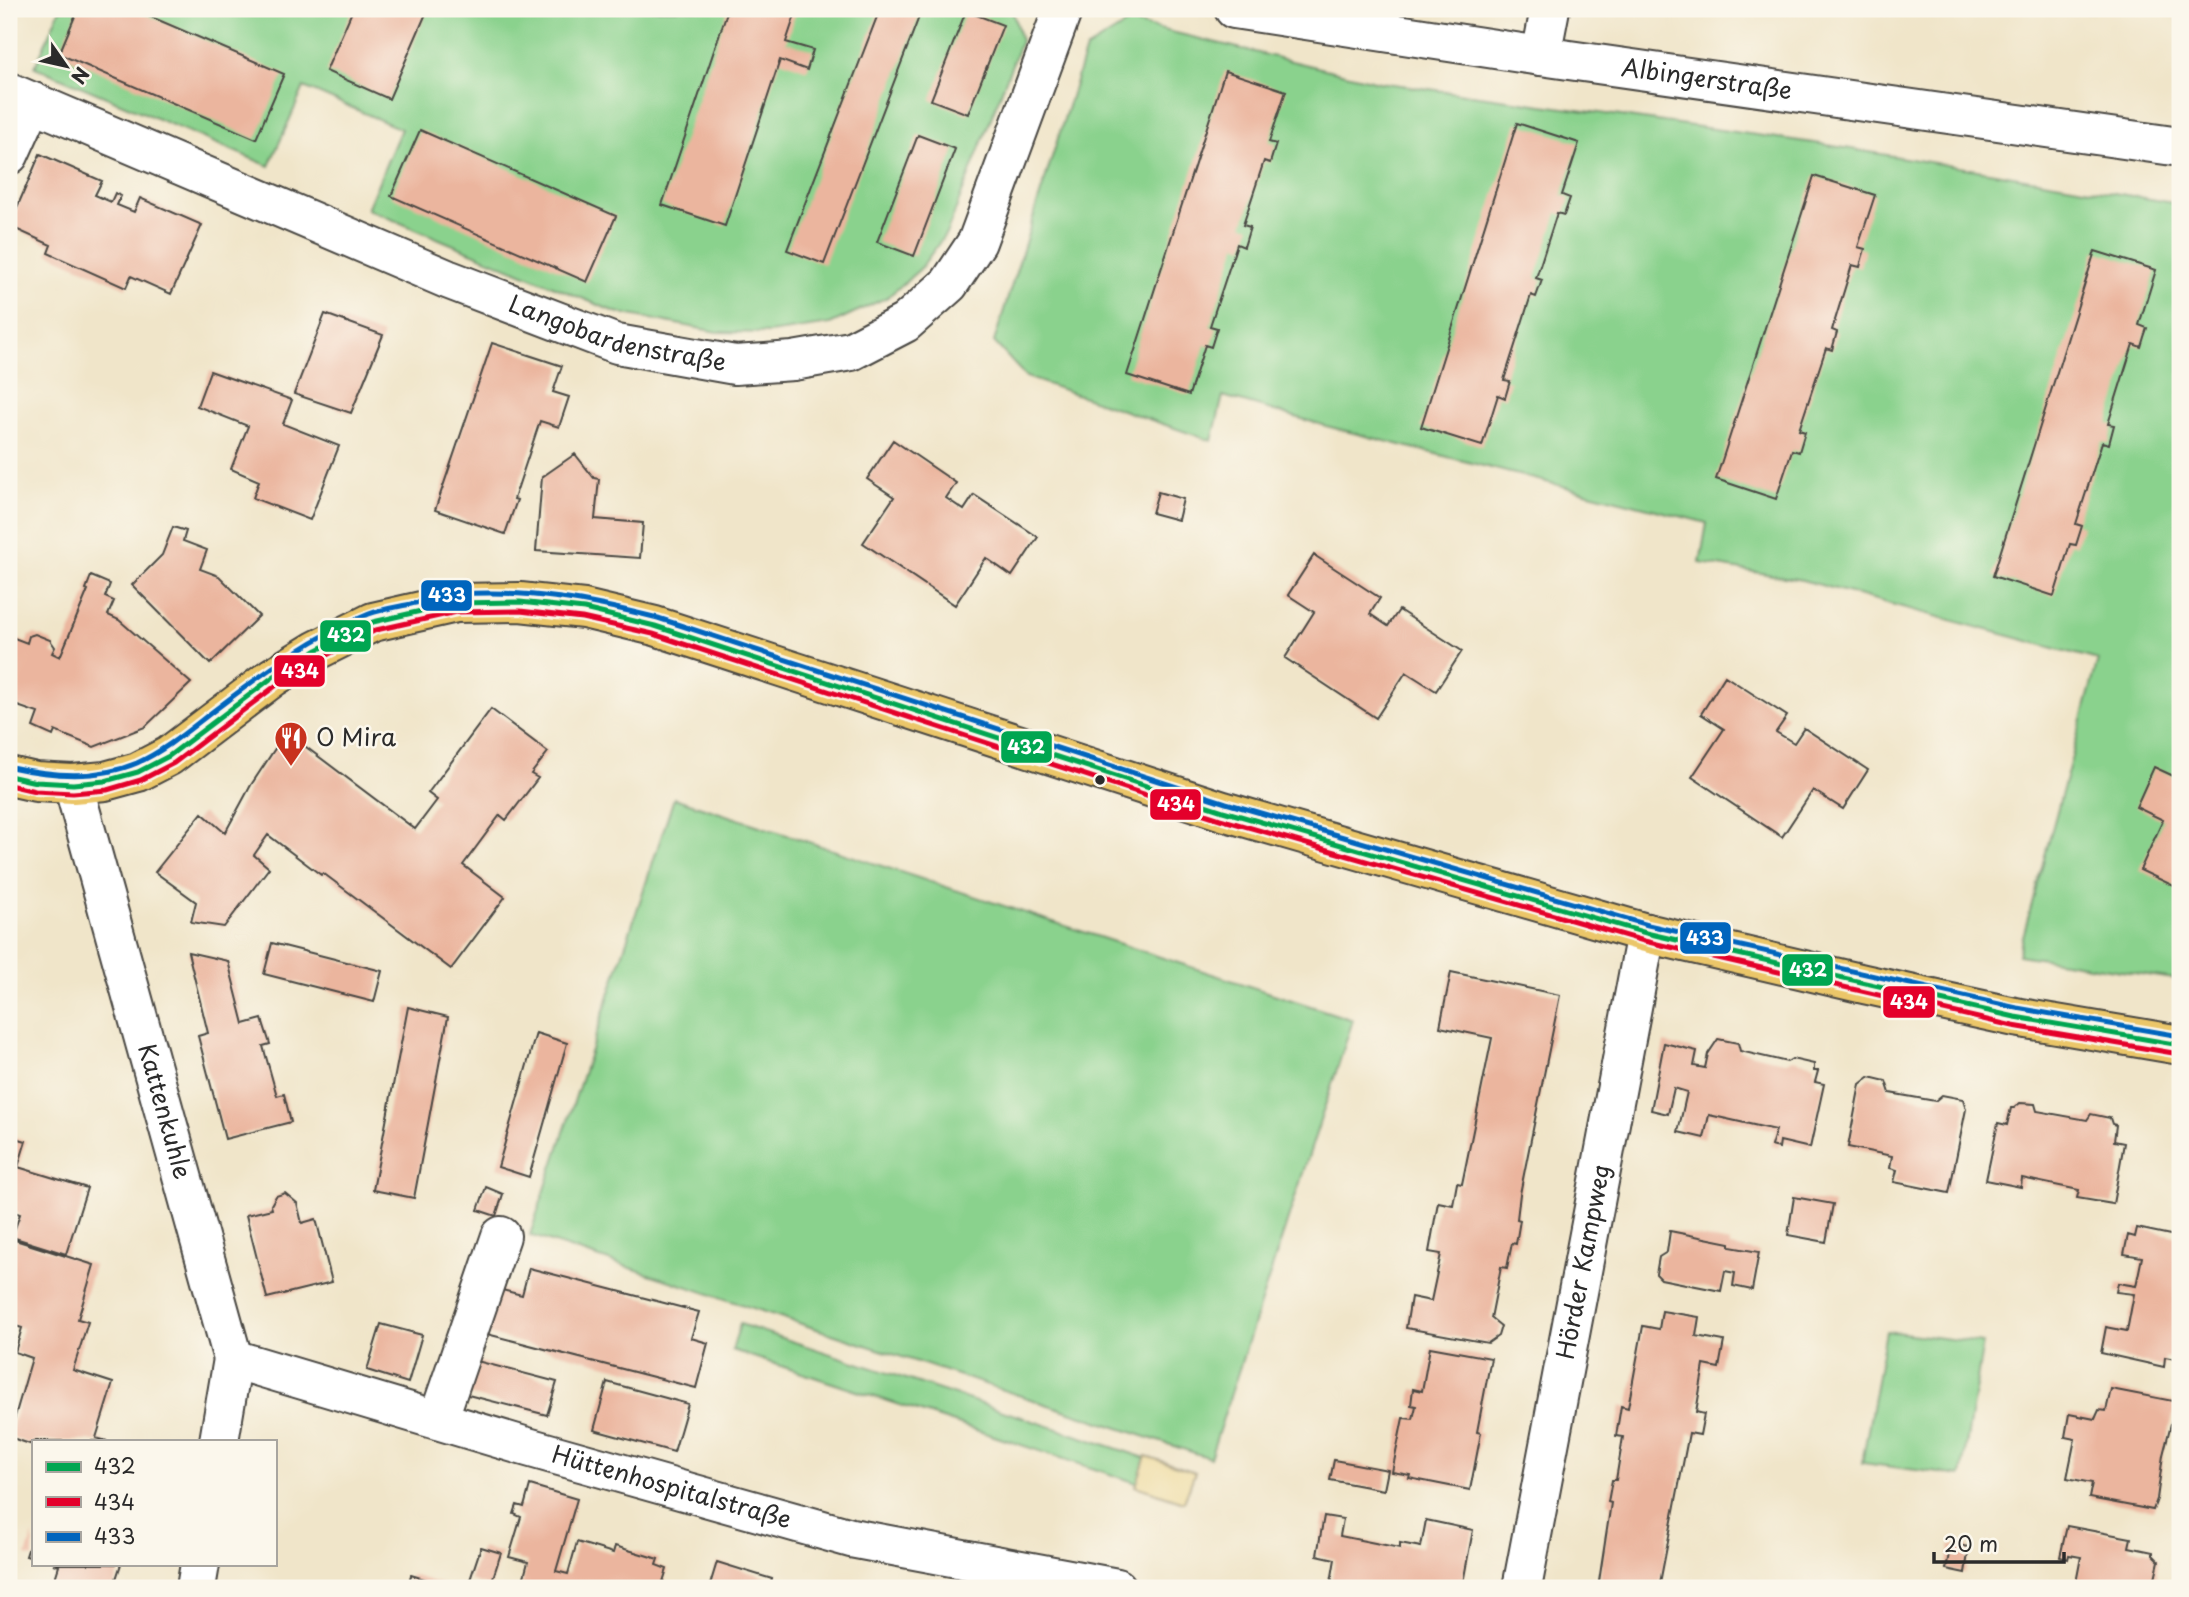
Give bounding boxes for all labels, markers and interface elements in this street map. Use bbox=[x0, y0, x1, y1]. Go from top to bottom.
north arrow bbox=[32, 32, 102, 102]
street label: Albingerstraße bbox=[1619, 48, 1795, 108]
text: N bbox=[65, 62, 97, 90]
street label: Langobardenstraße bbox=[504, 284, 729, 379]
line badge: 433 bbox=[420, 579, 473, 612]
text: 433 bbox=[428, 580, 466, 608]
line badge: 432 bbox=[319, 619, 372, 653]
text: 432 bbox=[327, 620, 365, 648]
line badge: 434 bbox=[273, 654, 326, 688]
text: 434 bbox=[281, 656, 319, 684]
place label: O Mira bbox=[316, 718, 396, 754]
restaurant icon: O Mira bbox=[272, 719, 310, 768]
line badge: 432 bbox=[1000, 730, 1053, 764]
text: 432 bbox=[1007, 732, 1045, 760]
unlabelled marker bbox=[1093, 773, 1107, 787]
line badge: 434 bbox=[1149, 788, 1202, 821]
text: 434 bbox=[1157, 789, 1195, 817]
line badge: 433 bbox=[1679, 921, 1732, 955]
text: 433 bbox=[1686, 923, 1724, 951]
line badge: 432 bbox=[1781, 953, 1834, 987]
text: 432 bbox=[1789, 955, 1827, 983]
line badge: 434 bbox=[1882, 985, 1936, 1019]
text: 434 bbox=[1890, 987, 1928, 1015]
street label: Kattenkuhle bbox=[130, 1039, 202, 1183]
street label: Hörder Kampweg bbox=[1546, 1161, 1618, 1362]
street label: Hüttenhospitalstraße bbox=[548, 1435, 796, 1536]
legend bbox=[32, 1440, 276, 1566]
text: 432 bbox=[94, 1449, 136, 1481]
text: 434 bbox=[94, 1485, 135, 1517]
text: 433 bbox=[94, 1519, 135, 1551]
scale bar bbox=[1934, 1520, 2063, 1564]
text: 20 m bbox=[1944, 1527, 1998, 1559]

